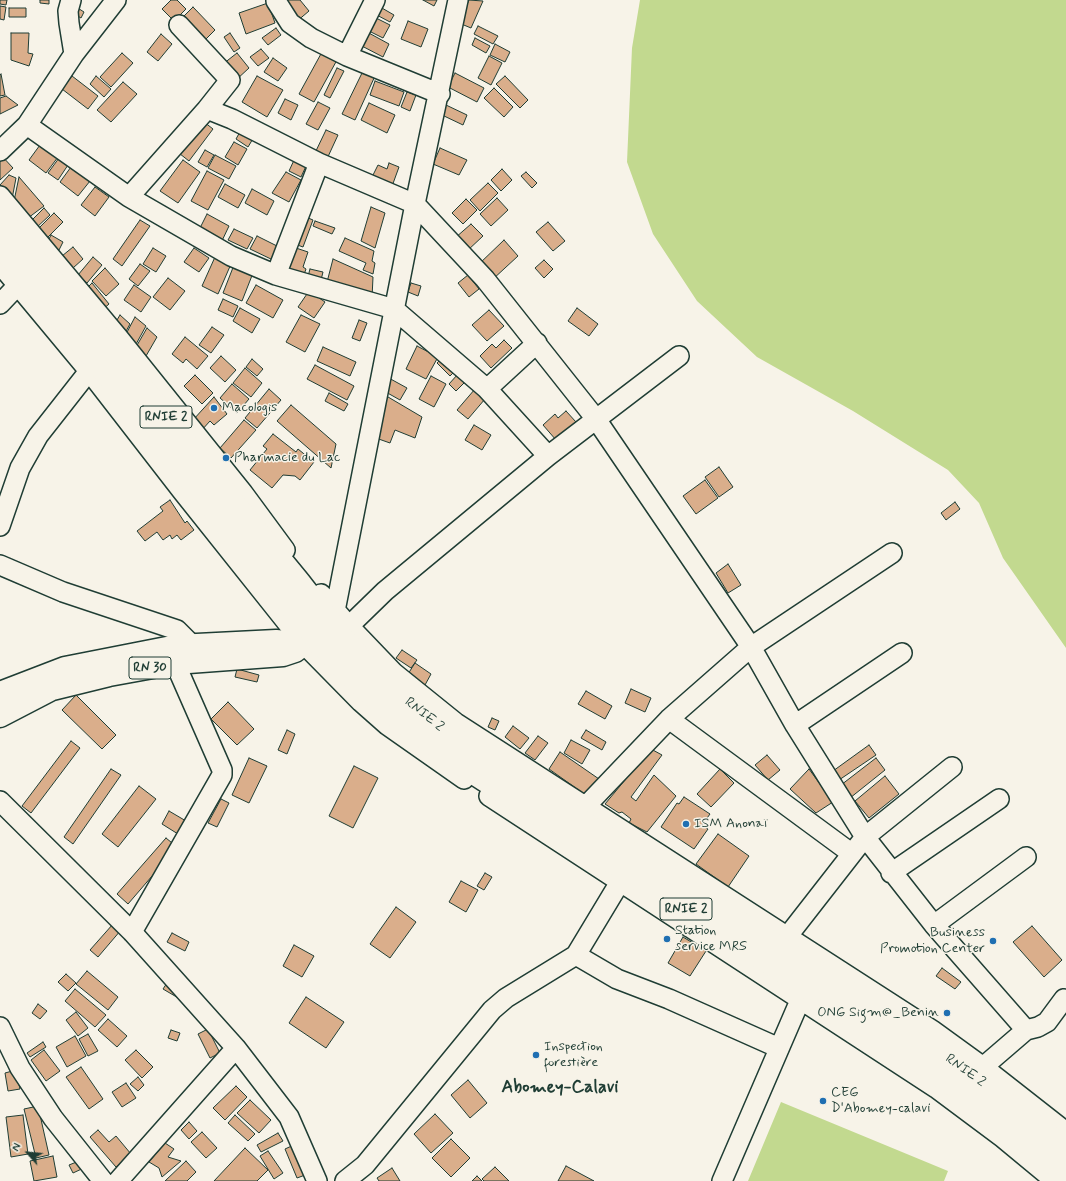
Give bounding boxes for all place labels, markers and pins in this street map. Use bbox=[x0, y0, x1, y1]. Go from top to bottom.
place label: Macologis bbox=[222, 400, 277, 416]
marker: Macologis bbox=[209, 403, 219, 413]
place label: Pharmacie du Lac bbox=[234, 450, 340, 466]
marker: Pharmacie du Lac bbox=[221, 453, 231, 463]
place label: ISM Anonaï bbox=[694, 816, 768, 832]
marker: ISM Anonaï bbox=[681, 819, 691, 829]
place label: Station service MRS bbox=[675, 923, 747, 956]
place label: Business Promotion Center bbox=[880, 925, 985, 958]
marker: Station service MRS bbox=[662, 934, 672, 944]
marker: Business Promotion Center bbox=[988, 936, 998, 946]
place label: ONG Sigm@_Benin bbox=[817, 1005, 939, 1021]
marker: ONG Sigm@_Benin bbox=[942, 1008, 952, 1018]
place label: Inspection forestière bbox=[544, 1039, 603, 1072]
marker: Inspection forestière bbox=[531, 1050, 541, 1060]
place label: CEG D'Abomey-calavi bbox=[831, 1085, 930, 1118]
marker: CEG D'Abomey-calavi bbox=[818, 1096, 828, 1106]

